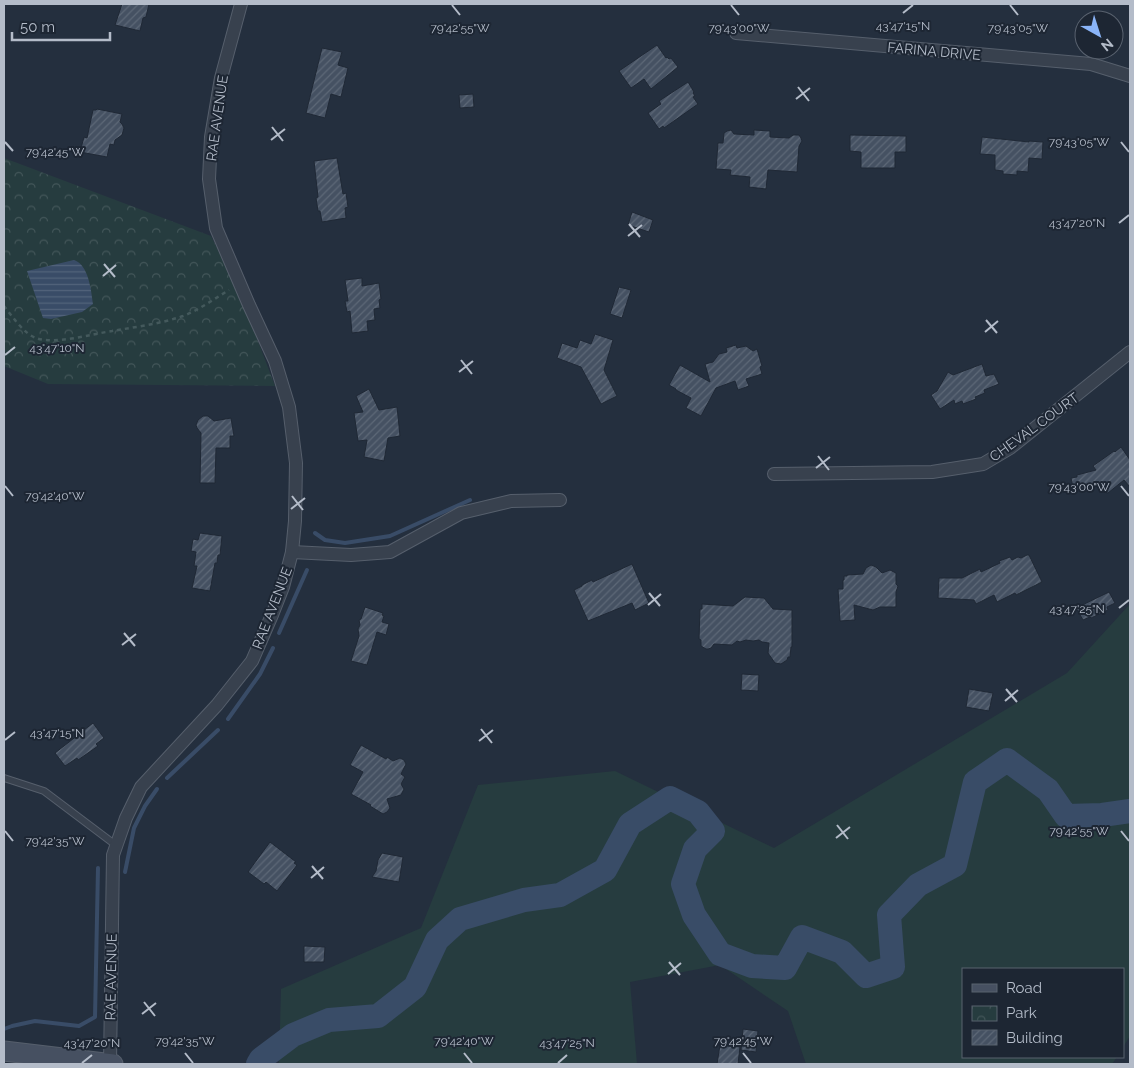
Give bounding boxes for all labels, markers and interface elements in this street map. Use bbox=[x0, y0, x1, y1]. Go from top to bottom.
scale bar bbox=[12, 10, 110, 42]
north arrow bbox=[1074, 10, 1124, 60]
text: 50 m bbox=[20, 18, 55, 36]
text: 43°47'15"N bbox=[876, 19, 930, 33]
text: 79°42'55"W bbox=[430, 21, 490, 35]
text: 79°43'00"W bbox=[708, 21, 770, 35]
text: 79°43'05"W bbox=[988, 21, 1049, 35]
text: N bbox=[1098, 36, 1116, 55]
street label: FARINA DRIVE bbox=[887, 39, 981, 63]
street label: RAE AVENUE bbox=[203, 74, 231, 162]
text: 79°43'05"W bbox=[1049, 135, 1110, 149]
text: 79°42'45"W bbox=[26, 145, 85, 159]
text: 43°47'20"N bbox=[1049, 216, 1105, 230]
text: 43°47'10"N bbox=[29, 341, 85, 355]
street label: CHEVAL COURT bbox=[986, 389, 1082, 465]
text: 79°43'00"W bbox=[1048, 480, 1110, 494]
text: 79°42'40"W bbox=[25, 489, 85, 503]
street label: RAE AVENUE bbox=[249, 565, 295, 651]
text: 43°47'25"N bbox=[1049, 602, 1105, 616]
text: 43°47'15"N bbox=[30, 726, 84, 740]
text: 79°42'55"W bbox=[1049, 824, 1109, 838]
text: 79°42'35"W bbox=[25, 834, 85, 848]
street label: RAE AVENUE bbox=[102, 933, 120, 1021]
legend bbox=[962, 968, 1124, 1058]
text: Road bbox=[1006, 979, 1042, 997]
text: Park bbox=[1006, 1004, 1037, 1022]
text: Building bbox=[1006, 1029, 1063, 1047]
text: 79°42'35"W bbox=[155, 1034, 215, 1048]
text: 79°42'40"W bbox=[434, 1034, 494, 1048]
text: 79°42'45"W bbox=[714, 1034, 773, 1048]
text: 43°47'20"N bbox=[64, 1036, 120, 1050]
text: 43°47'25"N bbox=[539, 1036, 595, 1050]

